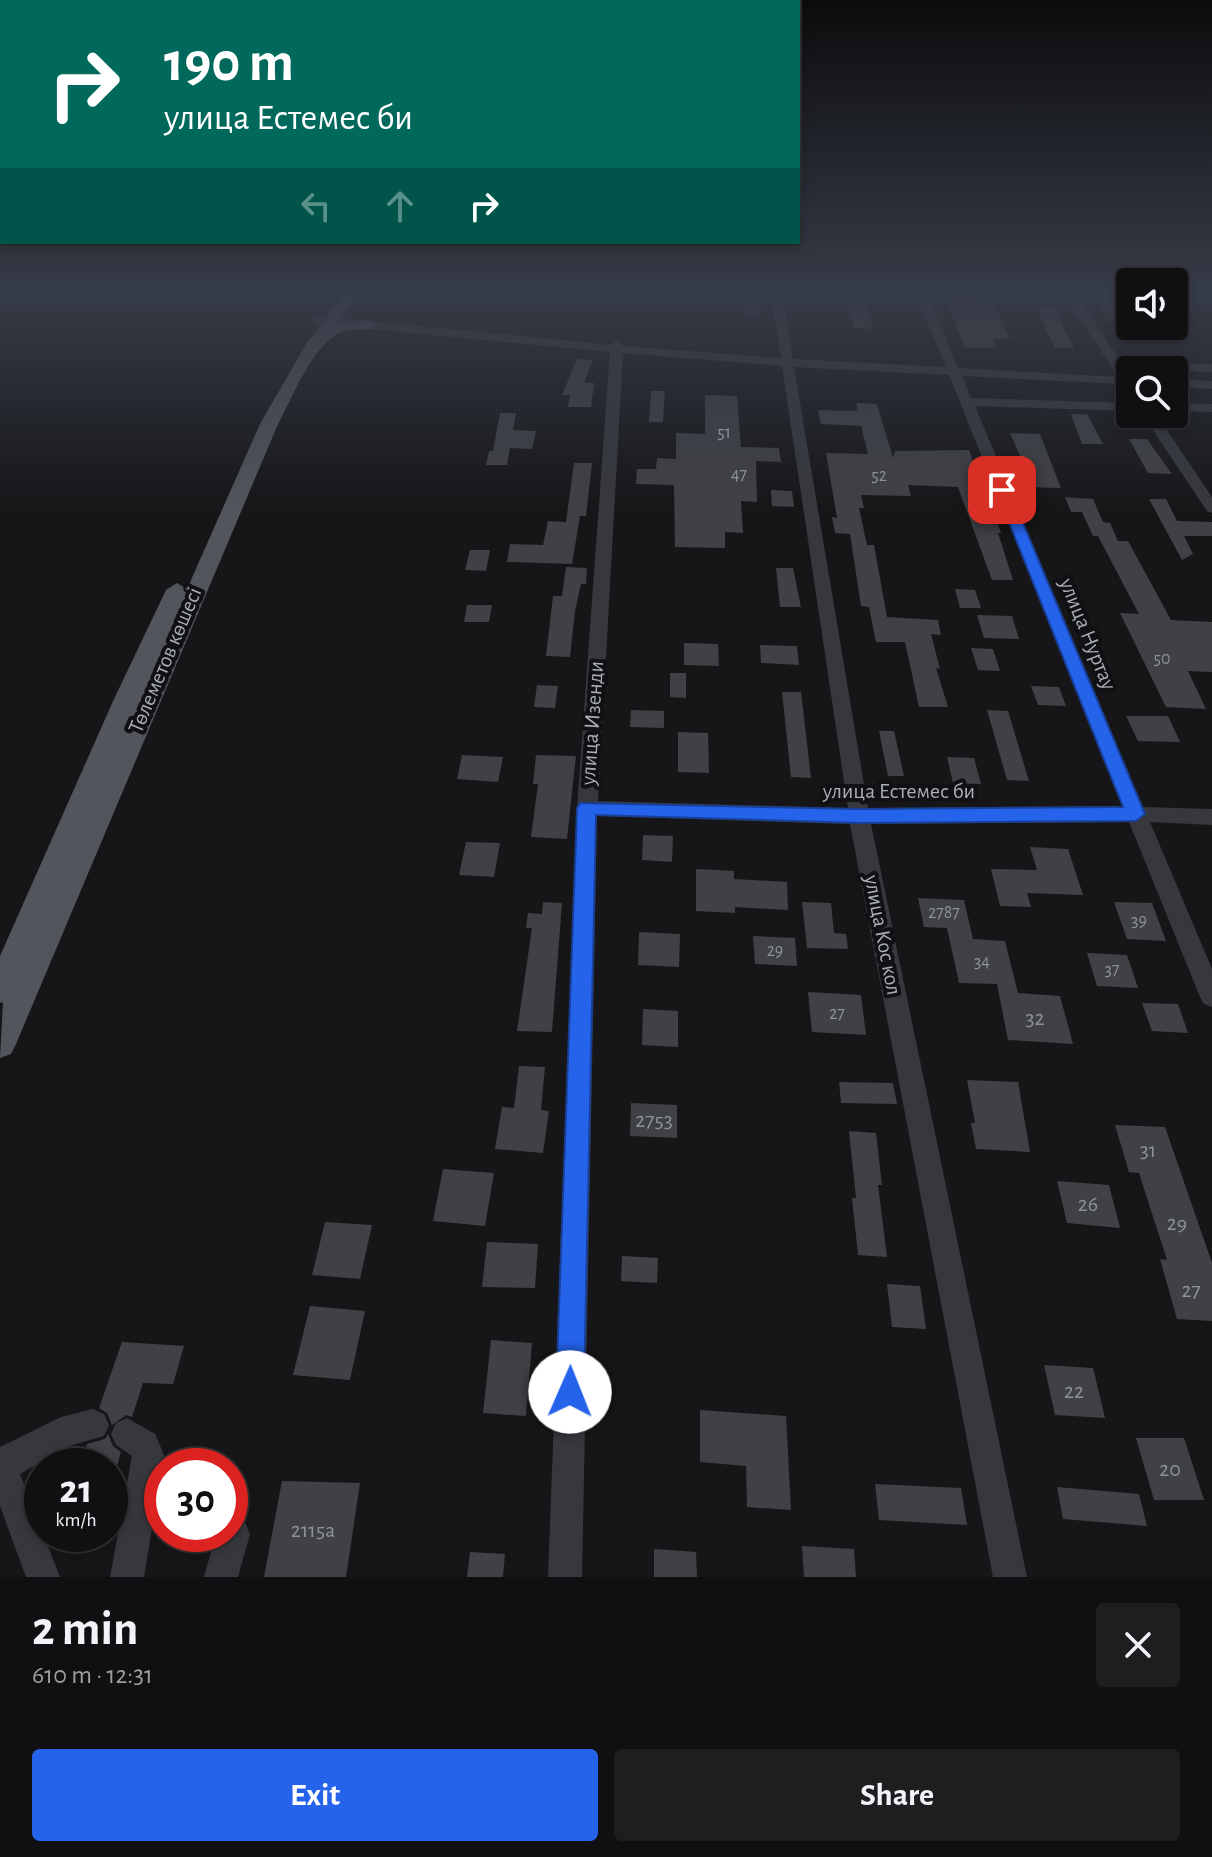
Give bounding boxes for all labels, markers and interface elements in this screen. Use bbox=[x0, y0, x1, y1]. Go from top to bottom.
icon: right bbox=[32, 32, 136, 136]
text: 190 m bbox=[164, 35, 294, 91]
text: улица Естемес би bbox=[164, 100, 413, 136]
icon: left bbox=[294, 184, 338, 228]
icon: ahead bbox=[378, 184, 422, 228]
icon: right bbox=[462, 184, 506, 228]
map controls bbox=[1116, 268, 1188, 428]
button: sound bbox=[1116, 268, 1188, 340]
button: search bbox=[1116, 356, 1188, 428]
house number: 51 bbox=[717, 424, 731, 442]
pin bbox=[968, 456, 1036, 524]
house number: 47 bbox=[731, 466, 747, 484]
house number: 52 bbox=[871, 467, 887, 485]
icon: arrive bbox=[980, 468, 1024, 512]
street label: улица Нуртау bbox=[1055, 574, 1121, 694]
street label: Төлеметов көшесі bbox=[124, 584, 206, 736]
house number: 50 bbox=[1153, 650, 1171, 668]
street label: улица Изенди bbox=[577, 660, 607, 787]
street label: улица Естемес би bbox=[822, 780, 975, 802]
street label: улица Кос кол bbox=[860, 872, 905, 997]
house number: 2787 bbox=[928, 904, 960, 922]
house number: 39 bbox=[1131, 912, 1147, 930]
house number: 29 bbox=[767, 942, 783, 960]
house number: 34 bbox=[974, 953, 990, 971]
house number: 37 bbox=[1105, 961, 1119, 979]
house number: 27 bbox=[829, 1005, 845, 1023]
house number: 32 bbox=[1025, 1007, 1045, 1029]
house number: 2753 bbox=[635, 1109, 673, 1131]
house number: 31 bbox=[1140, 1139, 1156, 1161]
house number: 26 bbox=[1078, 1193, 1098, 1215]
house number: 29 bbox=[1167, 1212, 1187, 1234]
house number: 27 bbox=[1181, 1279, 1201, 1301]
position arrow bbox=[528, 1350, 612, 1434]
house number: 22 bbox=[1064, 1380, 1084, 1402]
speed limit sign: 30 bbox=[144, 1448, 248, 1552]
house number: 20 bbox=[1159, 1458, 1181, 1480]
text: 21 bbox=[59, 1470, 93, 1510]
text: km/h bbox=[55, 1510, 97, 1530]
house number: 2115а bbox=[291, 1519, 335, 1541]
button: close bbox=[1096, 1603, 1180, 1687]
text: 2 min bbox=[32, 1606, 139, 1654]
text: 610 m · 12:31 bbox=[32, 1662, 153, 1688]
button: Exit bbox=[32, 1749, 598, 1841]
button: Share bbox=[614, 1749, 1180, 1841]

